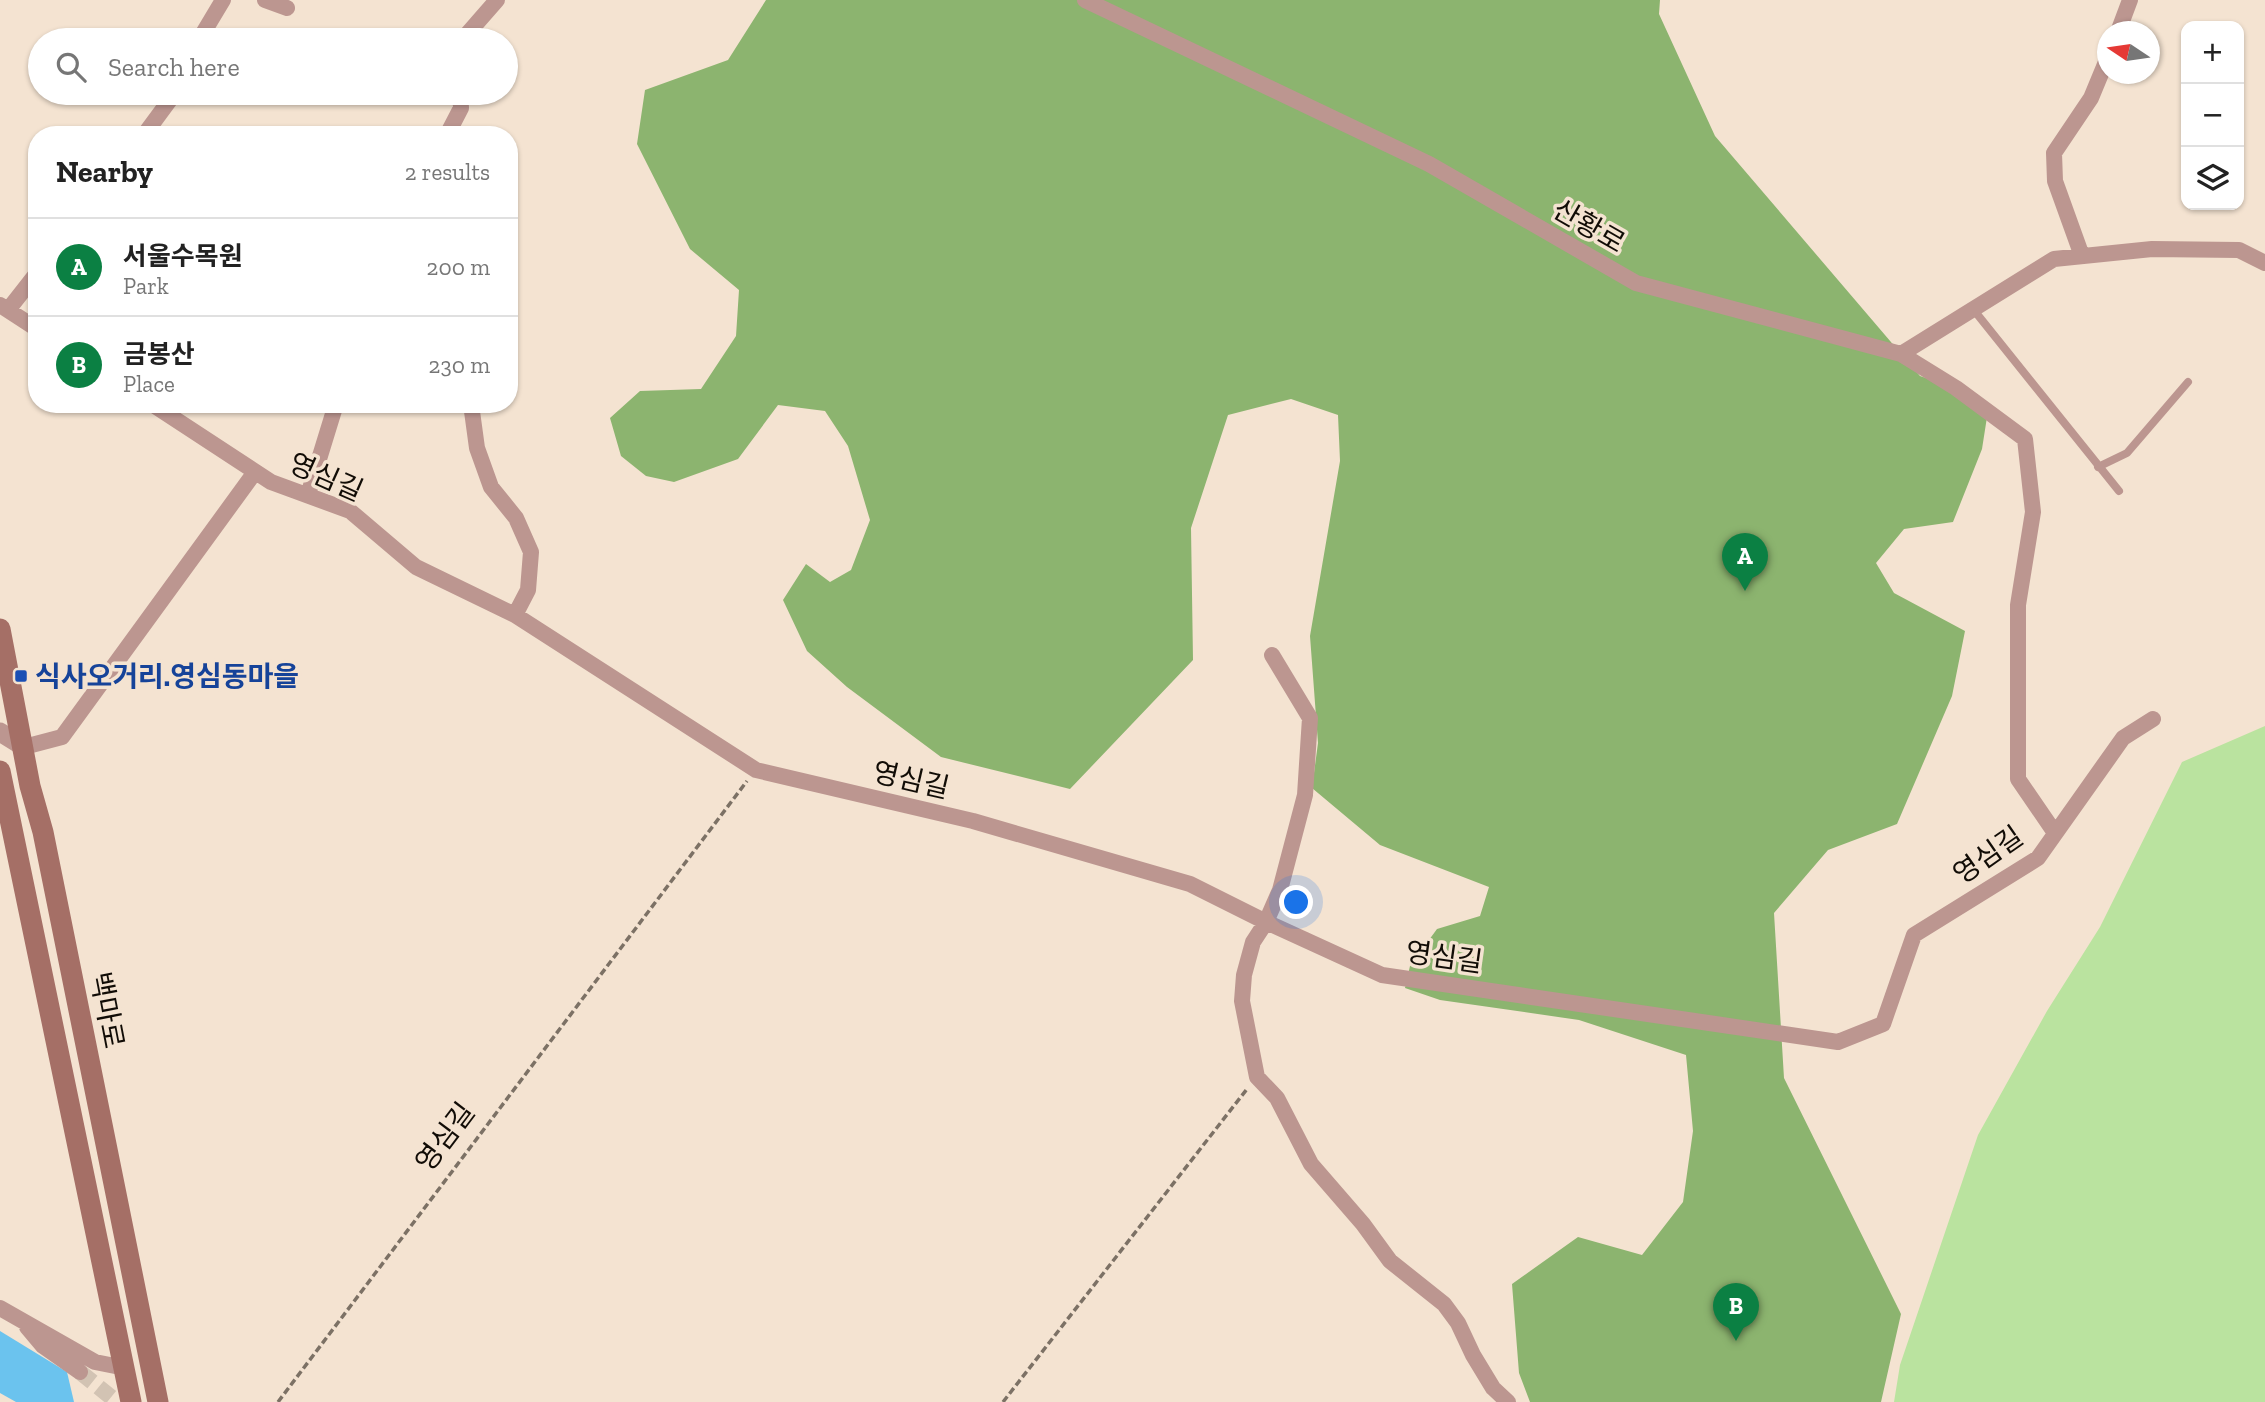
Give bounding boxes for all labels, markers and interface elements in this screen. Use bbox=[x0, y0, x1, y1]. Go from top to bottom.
north arrow bbox=[2097, 21, 2160, 84]
map controls bbox=[2181, 21, 2244, 210]
button: + bbox=[2181, 21, 2244, 84]
search box bbox=[28, 28, 518, 105]
icon: search bbox=[52, 48, 90, 86]
text: Search here bbox=[108, 51, 240, 83]
button: − bbox=[2181, 84, 2244, 147]
button: layers bbox=[2181, 147, 2244, 210]
text: Nearby bbox=[56, 154, 153, 190]
text: 2 results bbox=[405, 158, 490, 186]
street label: 산황로 bbox=[1547, 192, 1631, 260]
text: 서울수목원 bbox=[123, 240, 243, 272]
text: A bbox=[71, 253, 87, 281]
text: 200 m bbox=[427, 253, 490, 281]
text: Park bbox=[123, 272, 169, 300]
text: 금봉산 bbox=[123, 338, 195, 370]
text: B bbox=[72, 351, 86, 379]
text: 230 m bbox=[429, 351, 490, 379]
text: Place bbox=[123, 370, 175, 398]
street label: 영심길 bbox=[284, 446, 368, 508]
pin: A bbox=[1722, 533, 1768, 591]
place label: 식사오거리.영심동마을 bbox=[35, 660, 299, 693]
marker: 식사오거리.영심동마을 bbox=[13, 668, 29, 684]
street label: 영심길 bbox=[870, 755, 952, 805]
street label: 영심길 bbox=[1947, 819, 2029, 891]
your location bbox=[1279, 885, 1313, 919]
street label: 영심길 bbox=[1403, 935, 1485, 979]
street label: 백마로 bbox=[83, 969, 131, 1051]
street label: 영심길 bbox=[409, 1096, 481, 1178]
pin: B bbox=[1713, 1283, 1759, 1341]

